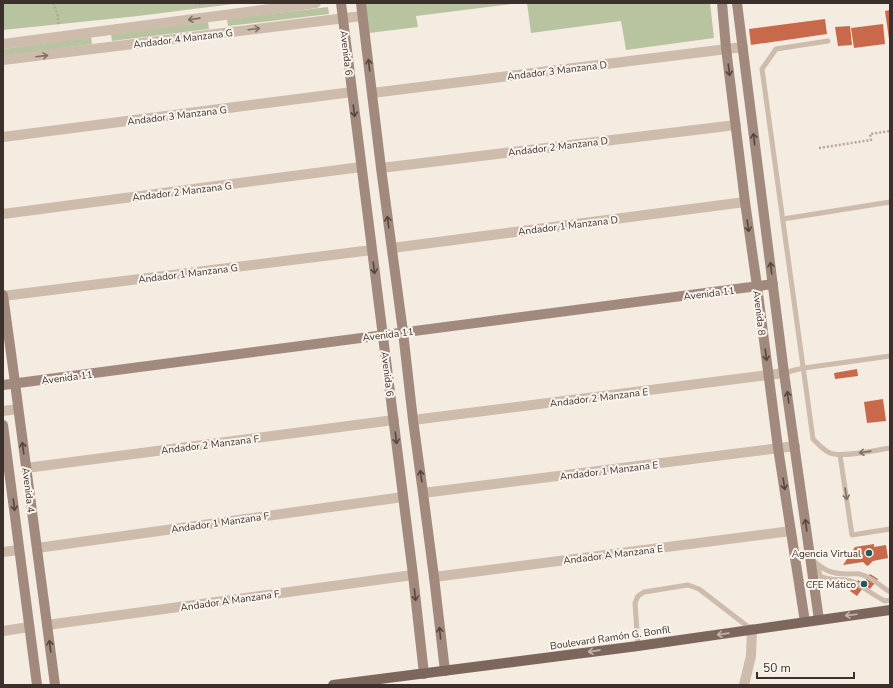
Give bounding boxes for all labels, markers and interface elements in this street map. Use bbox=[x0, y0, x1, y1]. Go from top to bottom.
one-way arrow bbox=[188, 15, 201, 23]
one-way arrow bbox=[247, 25, 260, 33]
street label: Andador 4 Manzana G bbox=[132, 26, 234, 52]
street label: Avenida 6 bbox=[336, 30, 356, 76]
one-way arrow bbox=[35, 52, 48, 59]
street label: Andador 3 Manzana D bbox=[506, 58, 608, 84]
one-way arrow bbox=[365, 59, 373, 72]
one-way arrow bbox=[725, 63, 733, 76]
street label: Andador 3 Manzana G bbox=[126, 103, 228, 129]
one-way arrow bbox=[350, 104, 358, 117]
one-way arrow bbox=[750, 133, 758, 146]
street label: Andador 2 Manzana D bbox=[507, 134, 609, 160]
street label: Andador 2 Manzana G bbox=[131, 179, 233, 205]
street label: Andador 1 Manzana D bbox=[517, 213, 619, 239]
one-way arrow bbox=[384, 216, 392, 229]
one-way arrow bbox=[744, 220, 752, 233]
street label: Andador 1 Manzana G bbox=[137, 261, 239, 287]
one-way arrow bbox=[370, 261, 378, 274]
one-way arrow bbox=[767, 262, 774, 275]
street label: Avenida 11 bbox=[683, 284, 735, 304]
street label: Avenida 8 bbox=[749, 290, 769, 336]
street label: Avenida 11 bbox=[362, 325, 414, 345]
one-way arrow bbox=[762, 348, 770, 361]
street label: Avenida 6 bbox=[377, 351, 397, 397]
street label: Avenida 11 bbox=[41, 368, 93, 388]
street label: Andador 2 Manzana E bbox=[549, 385, 649, 411]
one-way arrow bbox=[784, 391, 792, 404]
street label: Andador 2 Manzana F bbox=[160, 432, 260, 458]
one-way arrow bbox=[392, 432, 400, 445]
one-way arrow bbox=[19, 442, 27, 455]
one-way arrow bbox=[859, 448, 872, 456]
street label: Andador 1 Manzana E bbox=[559, 458, 659, 484]
street label: Avenida 4 bbox=[18, 467, 38, 513]
one-way arrow bbox=[417, 470, 425, 483]
one-way arrow bbox=[780, 477, 788, 490]
one-way arrow bbox=[842, 487, 850, 500]
one-way arrow bbox=[10, 498, 17, 511]
street label: Andador 1 Manzana F bbox=[170, 509, 270, 537]
one-way arrow bbox=[802, 519, 810, 532]
street label: Andador A Manzana E bbox=[562, 542, 664, 568]
place label: Agencia Virtual bbox=[792, 547, 861, 561]
marker: Agencia Virtual bbox=[864, 548, 874, 558]
place label: CFE Mático bbox=[806, 578, 856, 592]
marker: CFE Mático bbox=[859, 579, 869, 589]
street label: Andador A Manzana F bbox=[180, 587, 281, 615]
one-way arrow bbox=[412, 588, 419, 601]
one-way arrow bbox=[845, 611, 858, 619]
street label: Boulevard Ramón G. Bonfil bbox=[549, 623, 671, 653]
one-way arrow bbox=[436, 626, 444, 639]
one-way arrow bbox=[717, 630, 730, 638]
one-way arrow bbox=[46, 640, 53, 653]
one-way arrow bbox=[588, 648, 601, 655]
scale bar bbox=[757, 654, 854, 680]
text: 50 m bbox=[763, 660, 791, 676]

